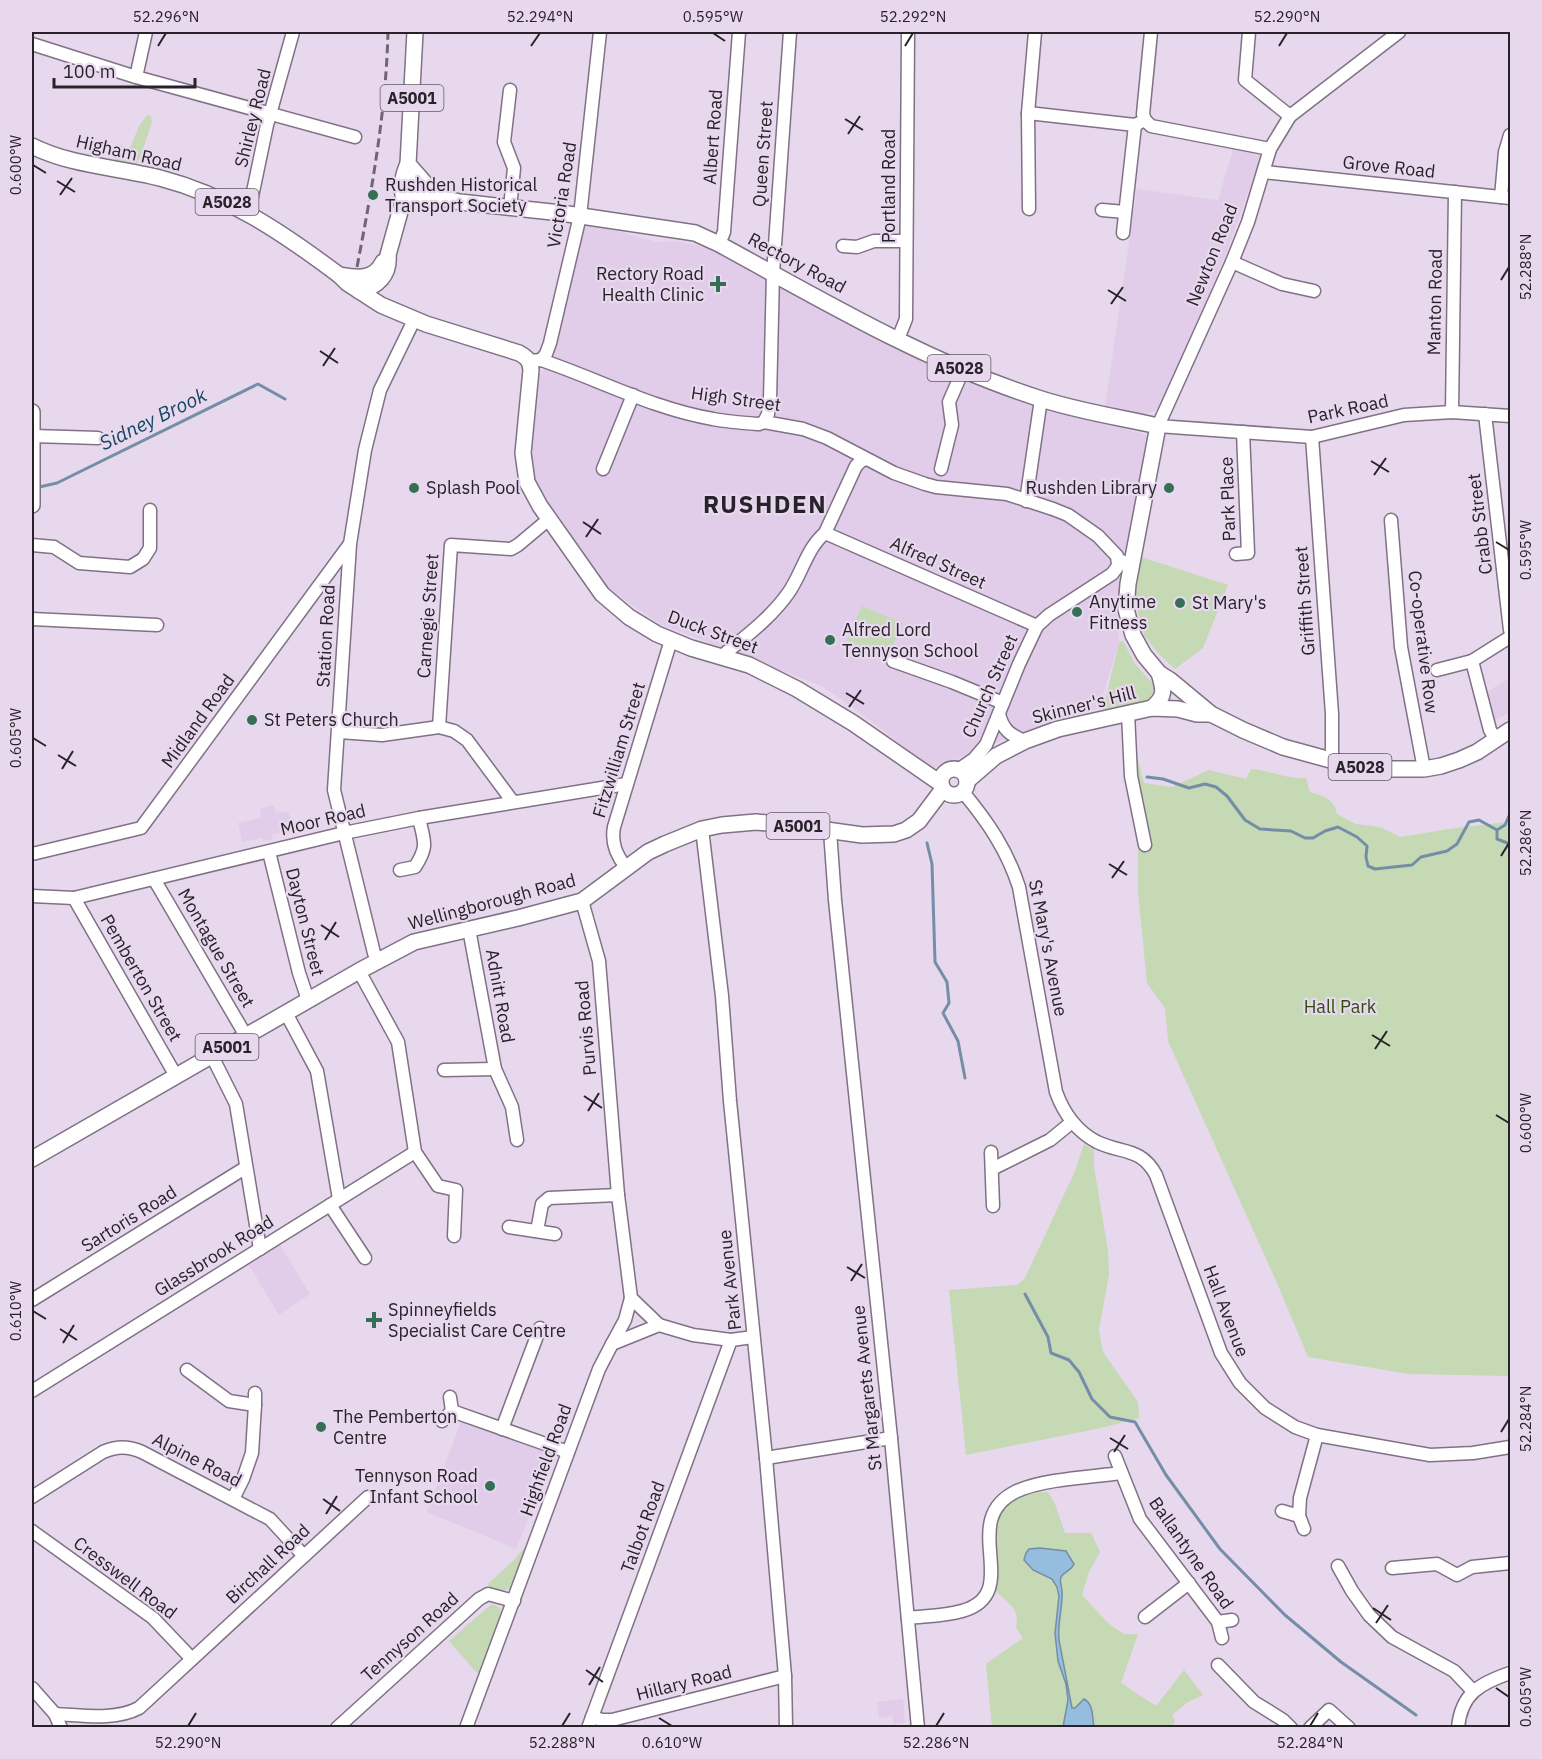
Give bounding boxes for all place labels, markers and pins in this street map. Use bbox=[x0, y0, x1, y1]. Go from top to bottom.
place label: Rushden Historical Transport Society bbox=[385, 173, 537, 217]
marker: Rushden Historical Transport Society bbox=[366, 188, 380, 202]
place label: Rectory Road Health Clinic bbox=[596, 262, 704, 306]
marker: Rectory Road Health Clinic bbox=[709, 275, 727, 293]
place label: Splash Pool bbox=[426, 476, 520, 499]
place label: Rushden Library bbox=[1026, 476, 1157, 499]
marker: Splash Pool bbox=[407, 481, 421, 495]
marker: Rushden Library bbox=[1162, 481, 1176, 495]
place label: Anytime Fitness bbox=[1089, 590, 1156, 634]
place label: St Mary's bbox=[1192, 591, 1267, 614]
marker: St Mary's bbox=[1173, 596, 1187, 610]
marker: Anytime Fitness bbox=[1070, 605, 1084, 619]
place label: Alfred Lord Tennyson School bbox=[842, 618, 978, 662]
marker: Alfred Lord Tennyson School bbox=[823, 633, 837, 647]
place label: St Peters Church bbox=[264, 708, 399, 731]
marker: St Peters Church bbox=[245, 713, 259, 727]
place label: Spinneyfields Specialist Care Centre bbox=[388, 1298, 566, 1342]
marker: Spinneyfields Specialist Care Centre bbox=[365, 1311, 383, 1329]
place label: The Pemberton Centre bbox=[333, 1405, 457, 1449]
marker: The Pemberton Centre bbox=[314, 1420, 328, 1434]
place label: Tennyson Road Infant School bbox=[355, 1464, 478, 1508]
marker: Tennyson Road Infant School bbox=[483, 1479, 497, 1493]

